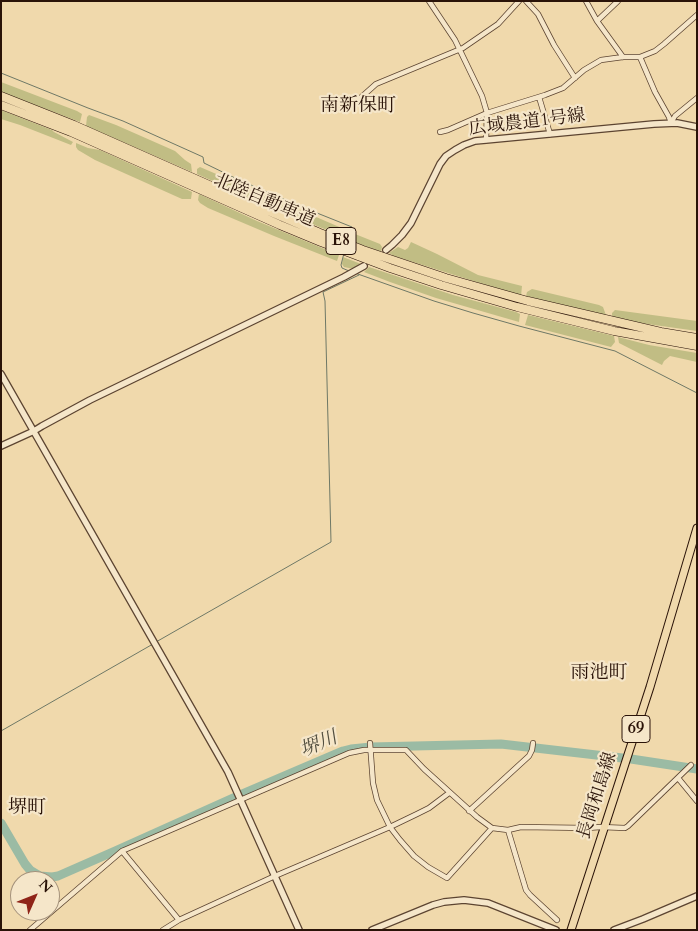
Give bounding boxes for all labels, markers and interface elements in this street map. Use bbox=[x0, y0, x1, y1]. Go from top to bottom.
district label: 南新保町 bbox=[320, 96, 396, 118]
street label: 広域農道1号線 bbox=[468, 105, 586, 141]
street label: 北陸自動車道 bbox=[210, 170, 318, 232]
road number: E8 bbox=[326, 228, 356, 255]
district label: 雨池町 bbox=[571, 663, 627, 685]
road number: 69 bbox=[622, 716, 650, 742]
water label: 堺川 bbox=[297, 727, 341, 763]
street label: 長岡和島線 bbox=[574, 750, 622, 842]
district label: 堺町 bbox=[8, 798, 46, 820]
north arrow bbox=[10, 871, 60, 921]
text: N bbox=[34, 875, 56, 897]

